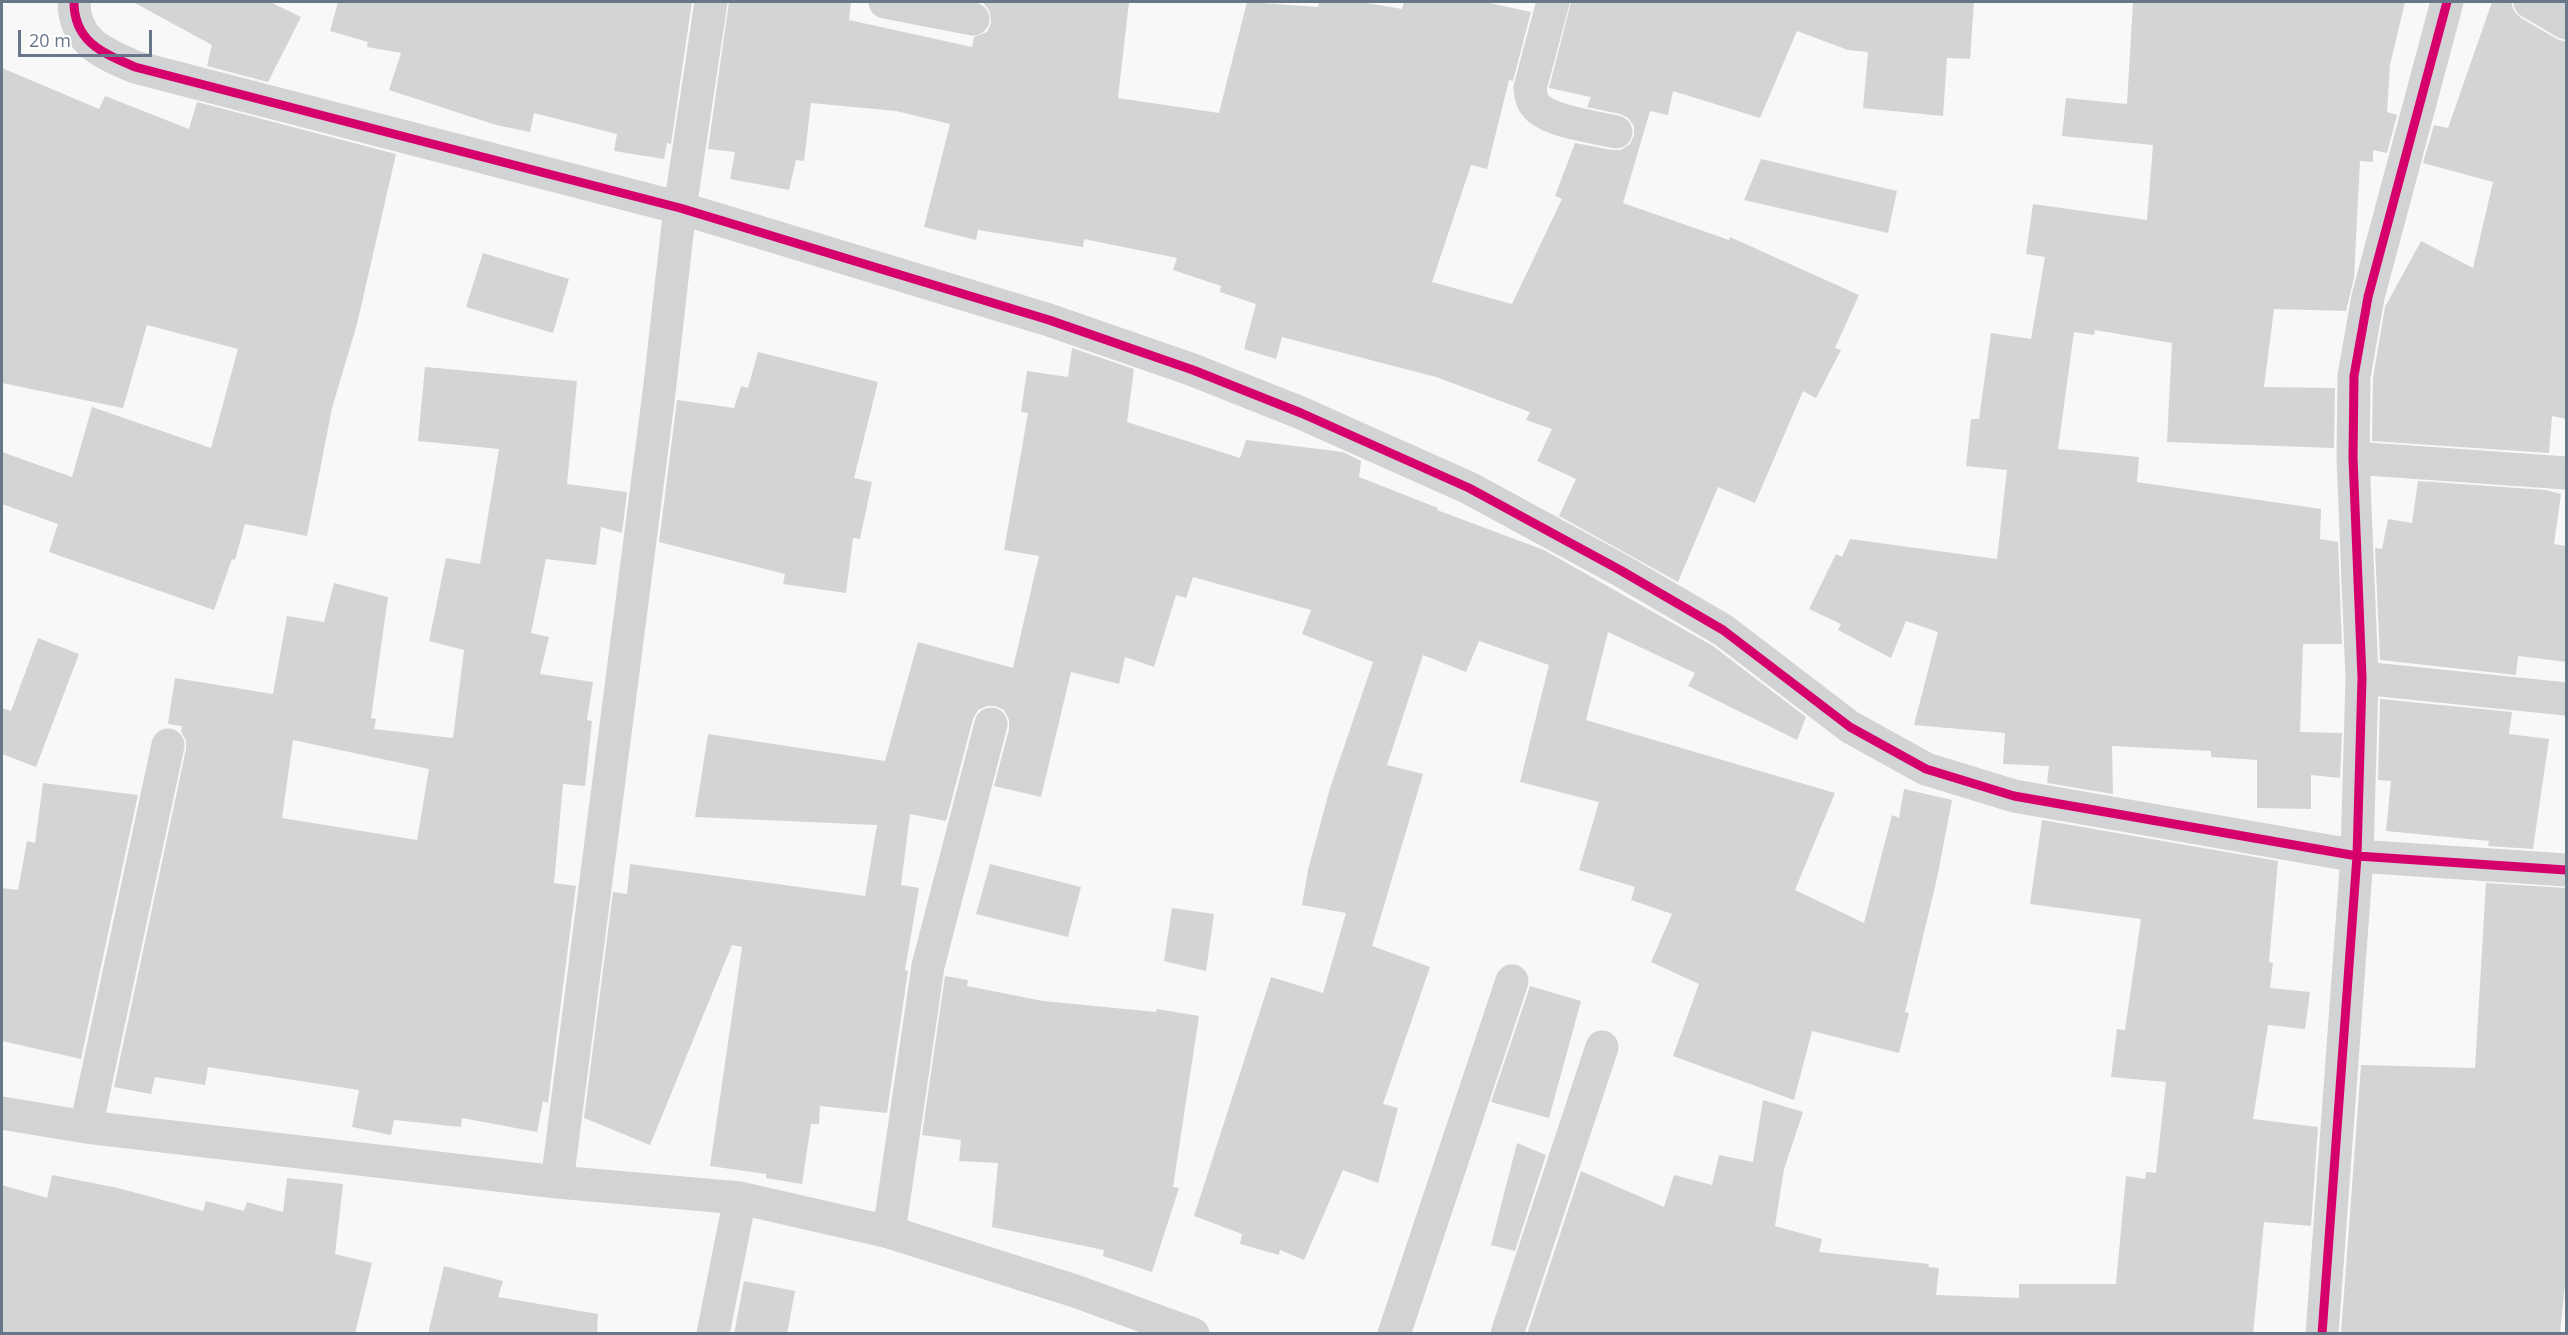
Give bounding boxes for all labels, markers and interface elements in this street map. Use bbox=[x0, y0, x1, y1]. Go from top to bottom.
scale bar bbox=[21, 18, 154, 56]
text: 20 m bbox=[29, 28, 71, 52]

